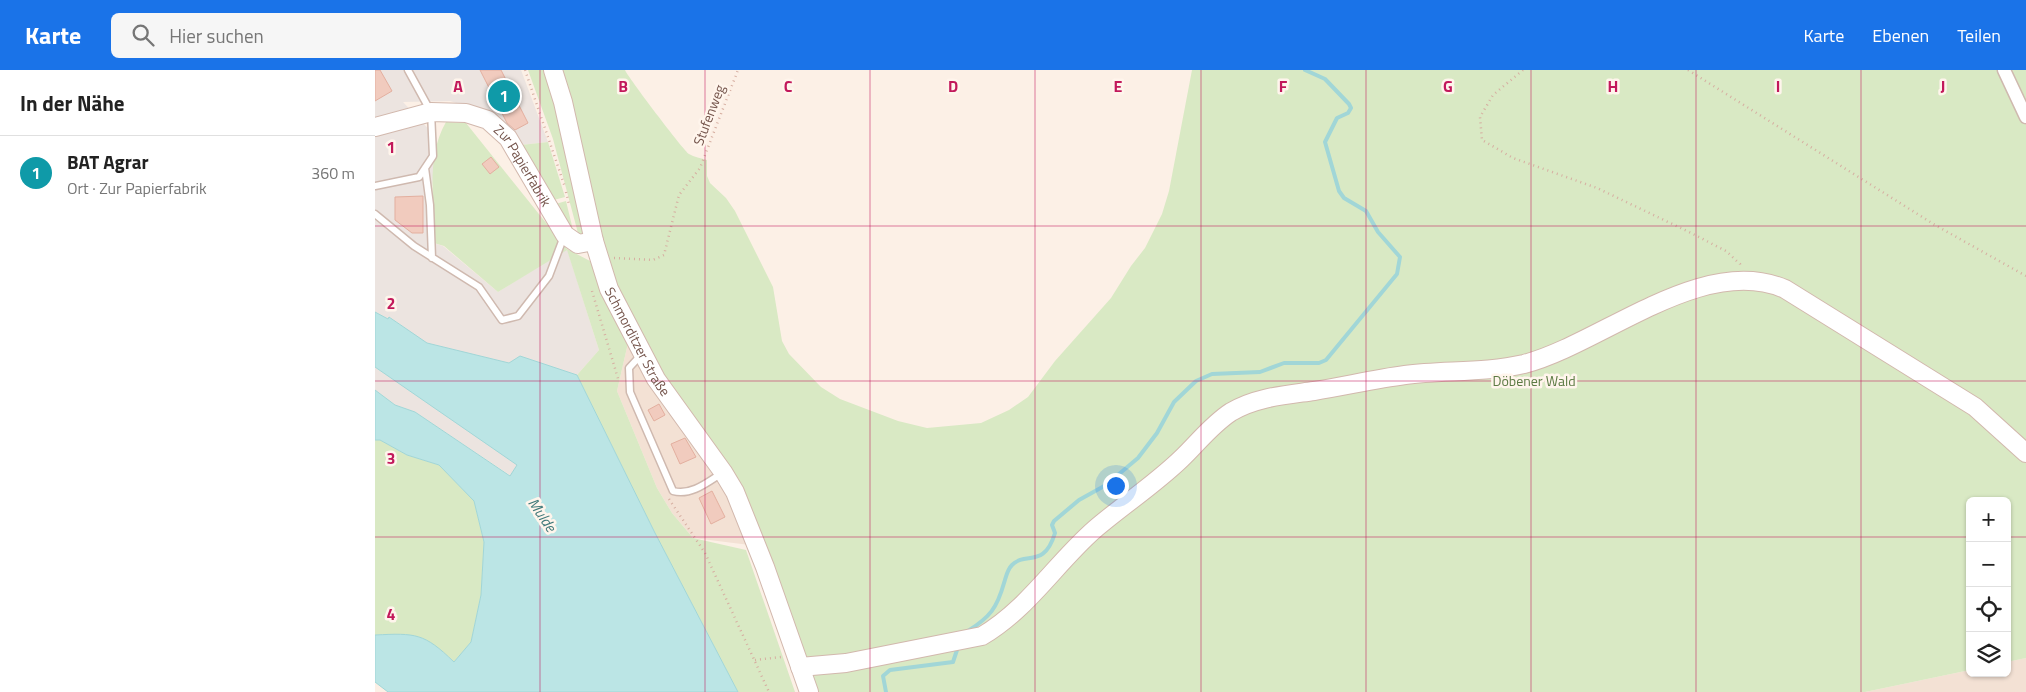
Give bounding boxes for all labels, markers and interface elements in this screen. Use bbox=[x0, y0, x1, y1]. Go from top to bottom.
search box bbox=[111, 13, 461, 58]
text: Karte bbox=[25, 17, 81, 53]
icon: search bbox=[129, 21, 157, 49]
text: Hier suchen bbox=[169, 21, 264, 50]
text: Karte bbox=[1803, 22, 1844, 49]
text: Ebenen bbox=[1872, 22, 1929, 49]
text: Teilen bbox=[1957, 22, 2001, 49]
text: A bbox=[453, 74, 463, 98]
text: B bbox=[618, 74, 628, 98]
text: C bbox=[784, 74, 793, 98]
text: D bbox=[948, 74, 958, 98]
text: E bbox=[1114, 74, 1123, 98]
text: F bbox=[1279, 74, 1288, 98]
text: G bbox=[1443, 74, 1453, 98]
text: H bbox=[1608, 74, 1618, 98]
text: I bbox=[1776, 74, 1780, 98]
text: J bbox=[1941, 74, 1945, 98]
pin: 1 bbox=[488, 77, 520, 115]
street label: Stufenweg bbox=[687, 81, 730, 148]
text: In der Nähe bbox=[20, 87, 125, 119]
street label: Zur Papierfabrik bbox=[489, 119, 557, 211]
text: 1 bbox=[387, 135, 395, 159]
text: BAT Agrar bbox=[67, 147, 149, 176]
text: 1 bbox=[32, 161, 40, 185]
text: 360 m bbox=[311, 161, 355, 185]
text: Ort · Zur Papierfabrik bbox=[67, 176, 207, 200]
street label: Schmorditzer Straße bbox=[600, 283, 676, 400]
text: 2 bbox=[387, 291, 395, 315]
park label: Döbener Wald bbox=[1492, 370, 1576, 391]
text: 3 bbox=[387, 446, 395, 470]
your location bbox=[1103, 473, 1129, 499]
water label: Mulde bbox=[523, 493, 563, 537]
map controls bbox=[1966, 497, 2011, 677]
button: + bbox=[1966, 497, 2011, 542]
button: − bbox=[1966, 542, 2011, 587]
button: locate bbox=[1966, 587, 2011, 632]
text: 4 bbox=[387, 602, 396, 626]
button: layers bbox=[1966, 632, 2011, 677]

